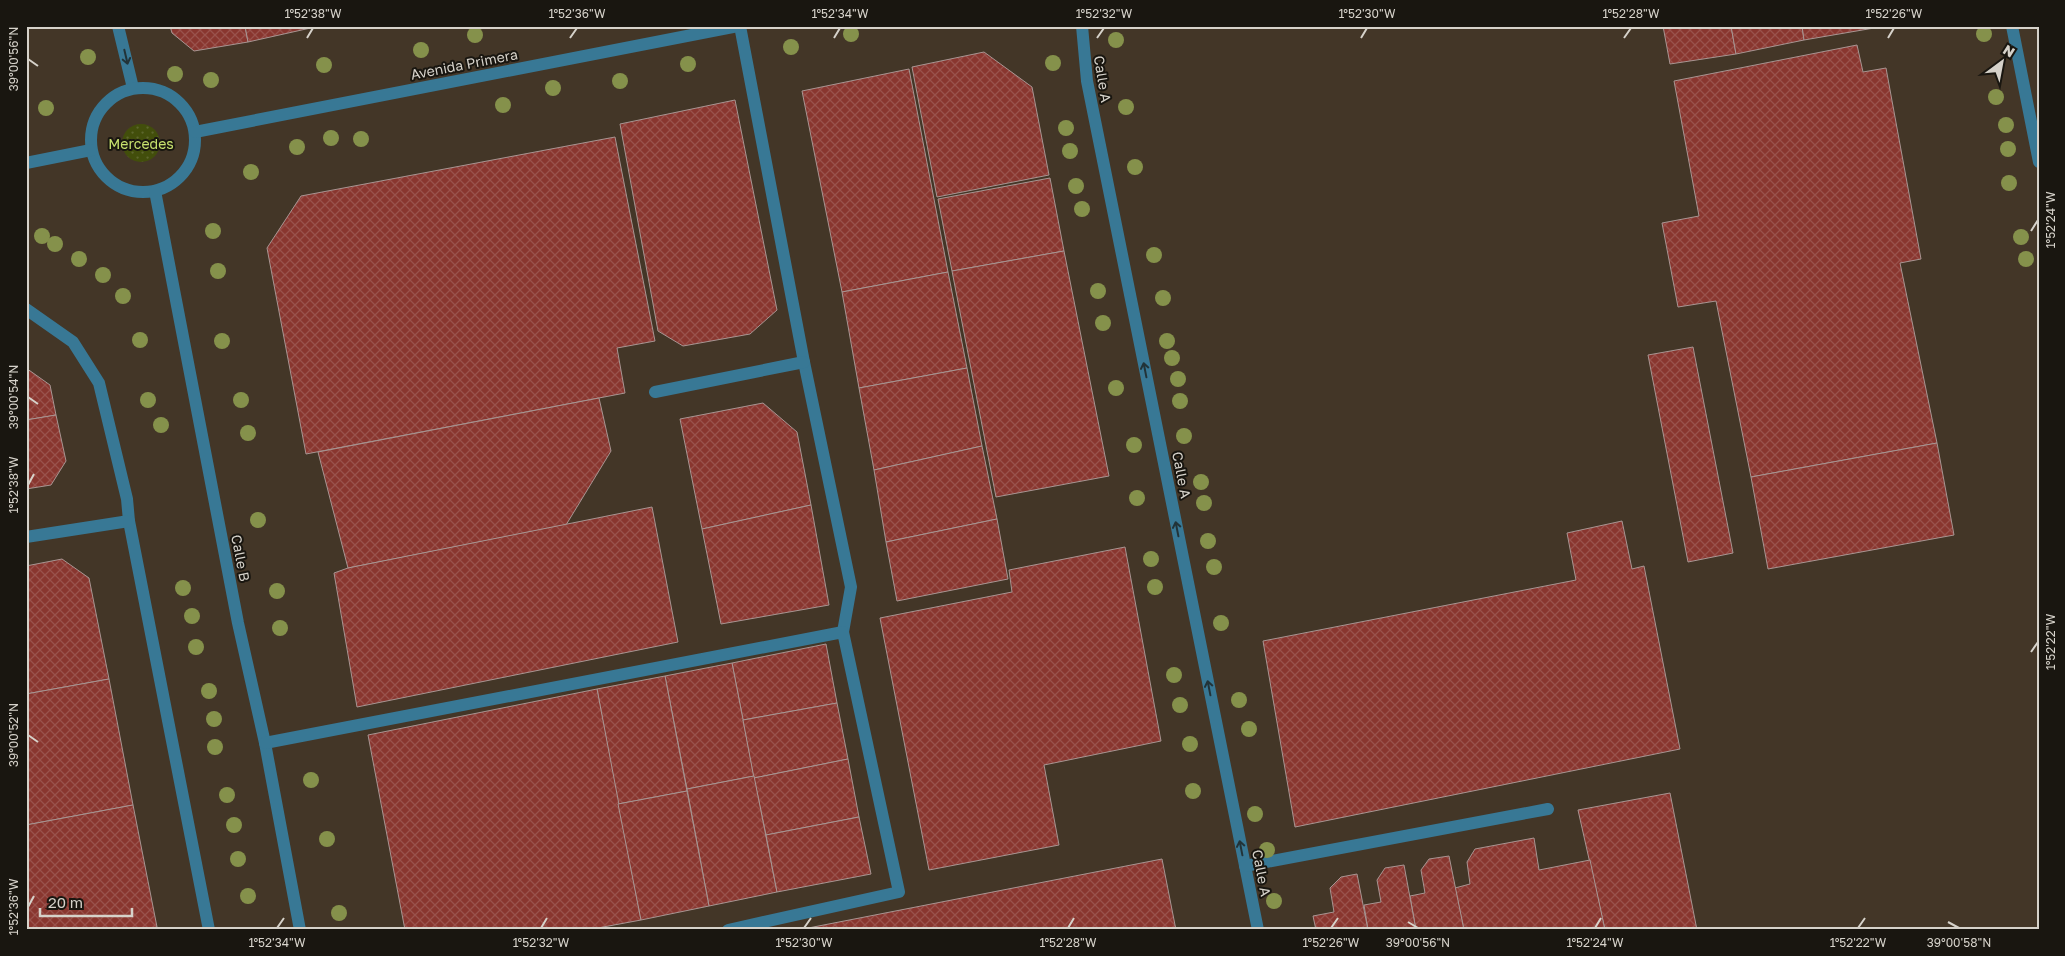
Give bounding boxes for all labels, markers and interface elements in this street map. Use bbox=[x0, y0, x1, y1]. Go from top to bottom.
text: 1°52'38"W bbox=[285, 6, 342, 21]
text: 1°52'36"W bbox=[549, 6, 606, 21]
text: 1°52'34"W bbox=[812, 6, 869, 21]
text: 1°52'32"W bbox=[1076, 6, 1133, 21]
text: 1°52'30"W bbox=[1338, 6, 1396, 21]
text: 1°52'28"W bbox=[1603, 6, 1660, 21]
text: 1°52'26"W bbox=[1866, 6, 1923, 21]
text: 39°00'56"N bbox=[6, 27, 21, 91]
north arrow bbox=[1978, 38, 2028, 88]
text: N bbox=[2000, 41, 2018, 61]
street label: Avenida Primera bbox=[409, 45, 519, 83]
one-way arrow bbox=[122, 49, 131, 65]
street label: Calle A bbox=[1091, 54, 1115, 104]
park label: Mercedes bbox=[108, 135, 174, 152]
text: 1°52'24"W bbox=[2043, 191, 2058, 248]
one-way arrow bbox=[1140, 362, 1149, 378]
text: 39°00'54"N bbox=[6, 365, 21, 429]
street label: Calle A bbox=[1169, 450, 1195, 500]
text: 1°52'38"W bbox=[6, 456, 21, 513]
one-way arrow bbox=[1172, 521, 1181, 537]
street label: Calle B bbox=[228, 533, 254, 583]
text: 1°52'22"W bbox=[2043, 613, 2058, 670]
one-way arrow bbox=[1204, 681, 1214, 697]
text: 39°00'52"N bbox=[6, 703, 21, 767]
one-way arrow bbox=[1236, 840, 1246, 856]
street label: Calle A bbox=[1249, 848, 1275, 898]
text: 1°52'36"W bbox=[6, 878, 21, 935]
scale bar bbox=[40, 886, 132, 918]
text: 20 m bbox=[48, 893, 83, 911]
text: 1°52'34"W bbox=[249, 935, 306, 950]
text: 1°52'32"W bbox=[513, 935, 570, 950]
text: 1°52'30"W bbox=[775, 935, 833, 950]
text: 1°52'28"W bbox=[1040, 935, 1097, 950]
text: 1°52'26"W bbox=[1303, 935, 1360, 950]
text: 39°00'56"N bbox=[1386, 935, 1450, 950]
text: 1°52'24"W bbox=[1567, 935, 1624, 950]
text: 1°52'22"W bbox=[1830, 935, 1887, 950]
text: 39°00'58"N bbox=[1927, 935, 1991, 950]

